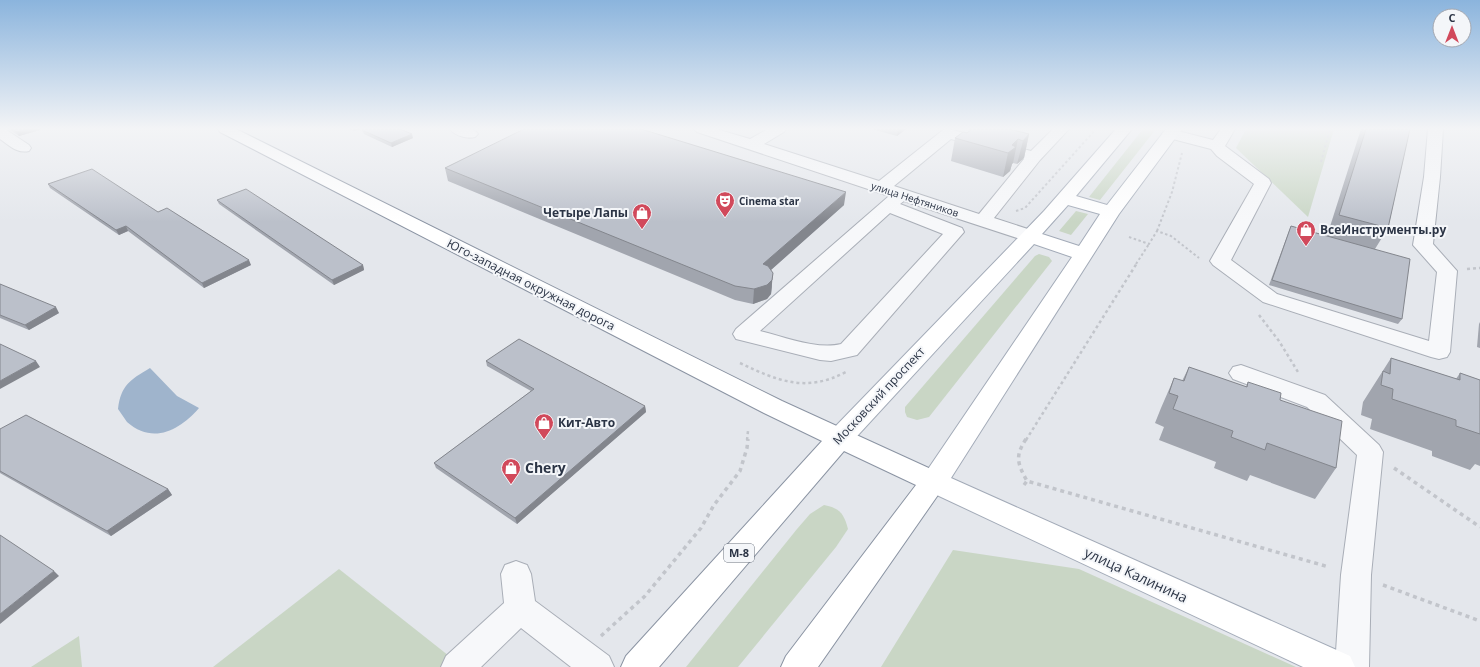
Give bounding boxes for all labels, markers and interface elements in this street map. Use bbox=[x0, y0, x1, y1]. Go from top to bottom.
north arrow bbox=[1432, 8, 1472, 48]
text: С bbox=[1448, 10, 1456, 25]
street label: улица Нефтяников bbox=[869, 178, 961, 220]
theatre icon: Cinema star bbox=[714, 190, 736, 218]
place label: Cinema star bbox=[739, 194, 800, 208]
shop icon: Четыре Лапы bbox=[631, 202, 653, 230]
place label: Четыре Лапы bbox=[543, 204, 628, 221]
shop icon: ВсеИнструменты.ру bbox=[1295, 219, 1317, 247]
place label: ВсеИнструменты.ру bbox=[1320, 221, 1446, 238]
street label: Юго-западная окружная дорога bbox=[444, 235, 618, 334]
street label: Московский проспект bbox=[829, 343, 929, 448]
shop icon: Кит-Авто bbox=[533, 412, 555, 440]
place label: Кит-Авто bbox=[558, 414, 615, 431]
shop icon: Chery bbox=[500, 457, 522, 485]
place label: Chery bbox=[525, 458, 566, 477]
street label: улица Калинина bbox=[1082, 542, 1191, 607]
road number: М-8 bbox=[724, 544, 754, 562]

